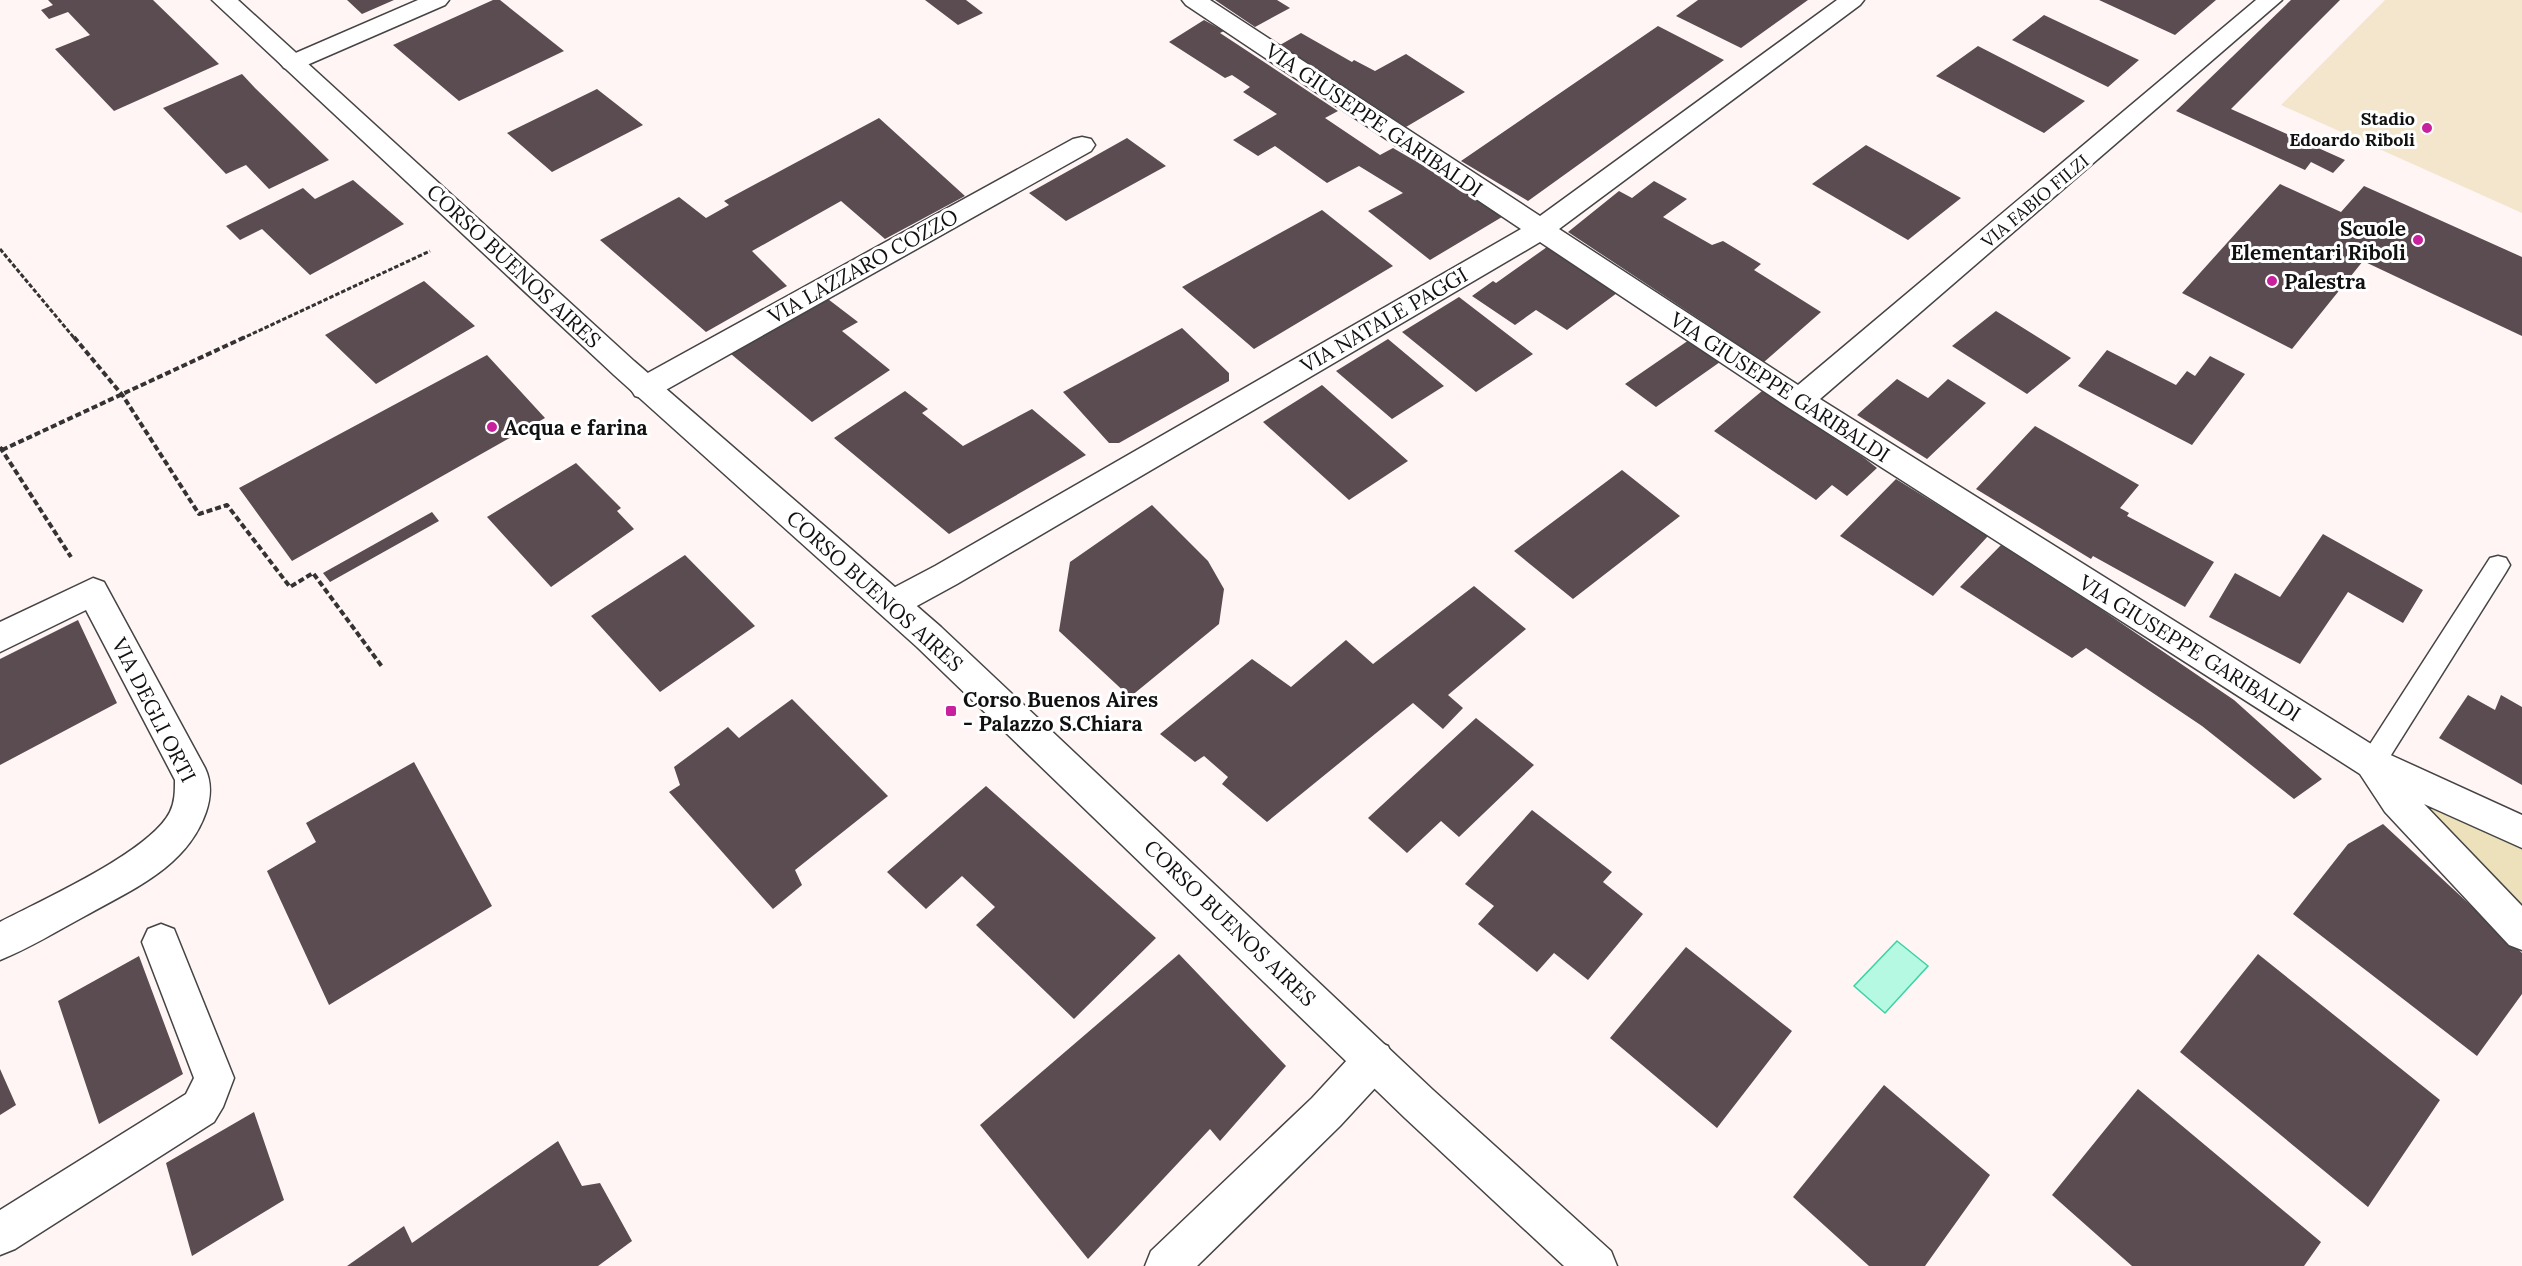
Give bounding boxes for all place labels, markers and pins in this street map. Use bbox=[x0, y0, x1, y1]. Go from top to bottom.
place label: Stadio Edoardo Riboli bbox=[2289, 107, 2415, 151]
marker: Stadio Edoardo Riboli bbox=[2420, 121, 2434, 135]
place label: Scuole Elementari Riboli bbox=[2230, 215, 2406, 266]
marker: Scuole Elementari Riboli bbox=[2411, 233, 2425, 247]
place label: Palestra bbox=[2284, 268, 2366, 295]
marker: Palestra bbox=[2265, 274, 2279, 288]
place label: Acqua e farina bbox=[504, 414, 648, 441]
marker: Acqua e farina bbox=[485, 420, 499, 434]
place label: Corso Buenos Aires - Palazzo S.Chiara bbox=[963, 686, 1158, 737]
marker: Corso Buenos Aires - Palazzo S.Chiara bbox=[944, 704, 958, 718]

